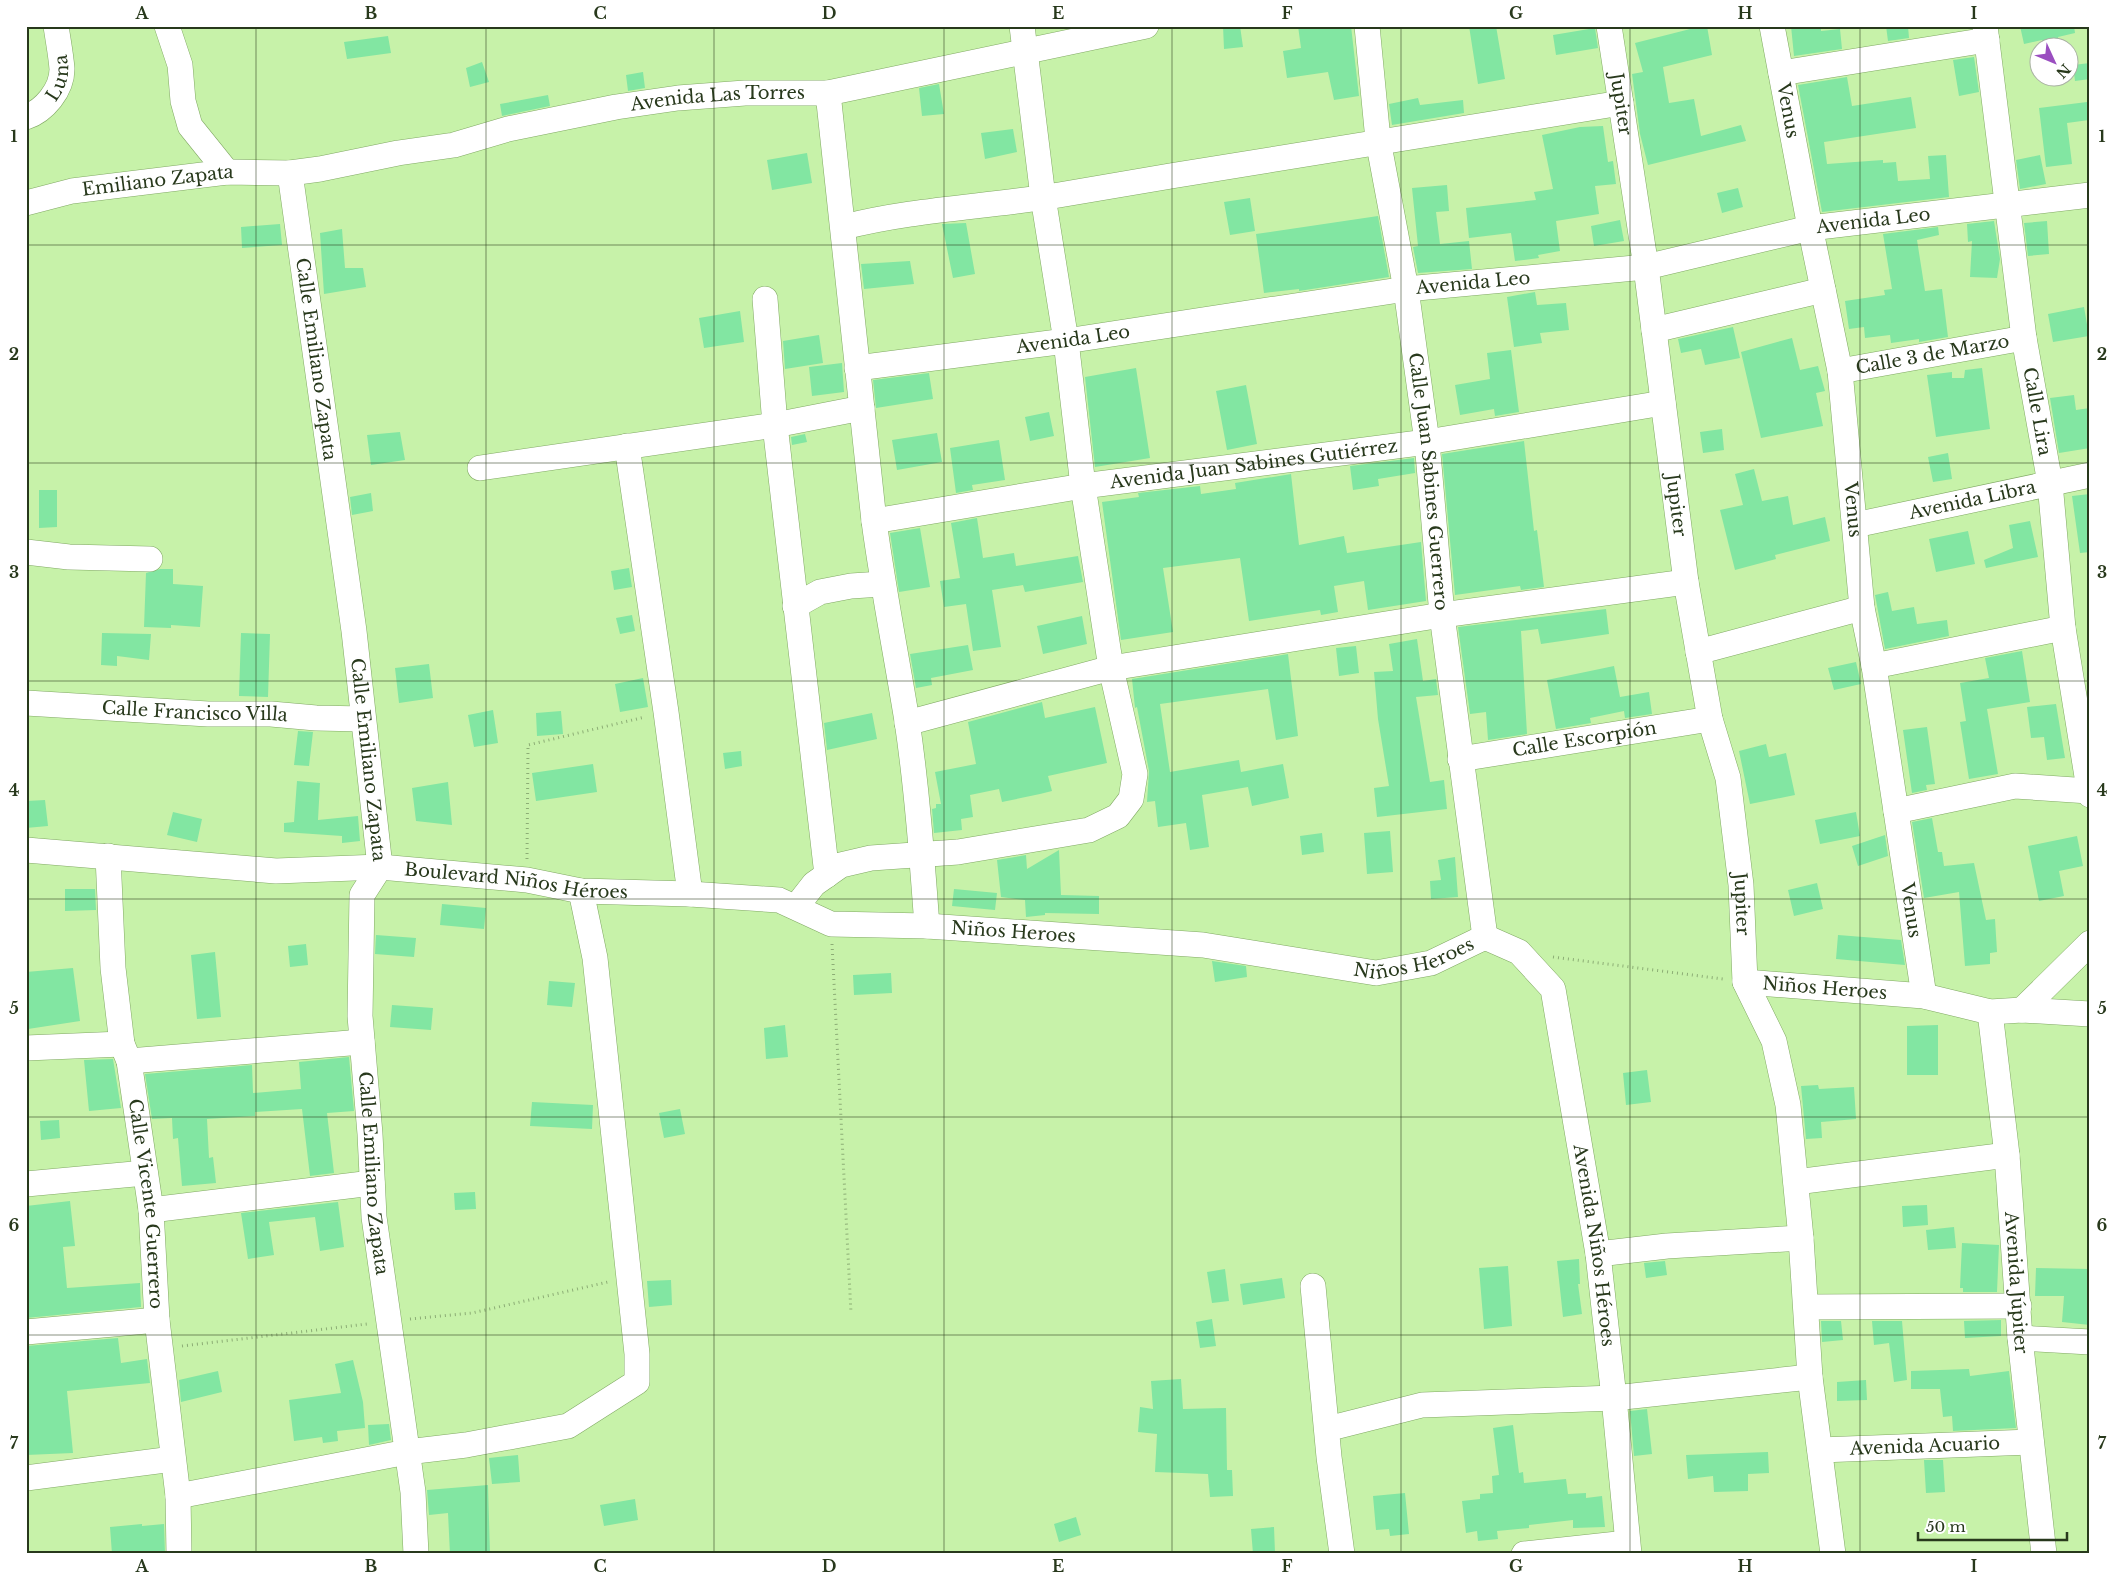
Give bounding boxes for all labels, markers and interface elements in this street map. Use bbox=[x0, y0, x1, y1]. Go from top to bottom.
text: A bbox=[135, 3, 150, 23]
text: B bbox=[365, 3, 378, 23]
text: C bbox=[593, 3, 607, 23]
text: D bbox=[822, 3, 836, 23]
text: E bbox=[1052, 3, 1064, 23]
text: F bbox=[1281, 3, 1293, 23]
text: G bbox=[1509, 3, 1523, 23]
text: H bbox=[1737, 3, 1753, 23]
text: I bbox=[1971, 3, 1978, 23]
north arrow bbox=[2028, 38, 2078, 88]
street label: Luna bbox=[41, 54, 73, 106]
text: N bbox=[2052, 60, 2074, 82]
street label: Jupiter bbox=[1605, 69, 1637, 137]
street label: Venus bbox=[1772, 80, 1804, 140]
street label: Avenida Las Torres bbox=[628, 82, 805, 116]
text: 1 bbox=[11, 126, 18, 146]
text: 1 bbox=[2099, 126, 2106, 146]
street label: Emiliano Zapata bbox=[81, 161, 234, 201]
street label: Avenida Leo bbox=[1814, 203, 1932, 238]
street label: Calle Emiliano Zapata bbox=[291, 256, 341, 462]
street label: Avenida Leo bbox=[1414, 267, 1531, 299]
street label: Avenida Leo bbox=[1014, 320, 1132, 358]
street label: Calle 3 de Marzo bbox=[1854, 330, 2011, 379]
text: 2 bbox=[9, 344, 19, 364]
text: 2 bbox=[2097, 344, 2107, 364]
street label: Calle Juan Sabines Guerrero bbox=[1404, 351, 1453, 611]
street label: Calle Lira bbox=[2018, 365, 2056, 457]
street label: Avenida Juan Sabines Gutiérrez bbox=[1108, 435, 1399, 494]
street label: Jupiter bbox=[1661, 471, 1691, 538]
street label: Avenida Libra bbox=[1906, 476, 2038, 524]
street label: Venus bbox=[1839, 480, 1866, 538]
text: 3 bbox=[9, 562, 19, 582]
text: 3 bbox=[2097, 562, 2107, 582]
street label: Calle Emiliano Zapata bbox=[346, 657, 390, 863]
street label: Calle Francisco Villa bbox=[101, 697, 289, 726]
street label: Calle Escorpión bbox=[1511, 717, 1658, 761]
text: 4 bbox=[9, 780, 19, 800]
text: 4 bbox=[2097, 780, 2107, 800]
street label: Boulevard Niños Héroes bbox=[403, 858, 628, 903]
street label: Jupiter bbox=[1728, 869, 1754, 936]
street label: Venus bbox=[1896, 880, 1926, 939]
street label: Niños Heroes bbox=[951, 917, 1077, 947]
street label: Niños Heroes bbox=[1352, 933, 1478, 984]
street label: Niños Heroes bbox=[1762, 972, 1888, 1004]
text: 5 bbox=[9, 998, 19, 1018]
text: 5 bbox=[2097, 998, 2107, 1018]
street label: Calle Emiliano Zapata bbox=[354, 1070, 393, 1276]
street label: Calle Vicente Guerrero bbox=[124, 1097, 167, 1309]
street label: Avenida Niños Héroes bbox=[1568, 1141, 1619, 1348]
street label: Avenida Júpiter bbox=[2000, 1210, 2033, 1355]
text: 6 bbox=[9, 1215, 20, 1235]
text: 6 bbox=[2097, 1215, 2108, 1235]
street label: Avenida Acuario bbox=[1848, 1432, 2001, 1460]
text: 7 bbox=[10, 1433, 19, 1453]
text: 7 bbox=[2098, 1433, 2107, 1453]
scale bar bbox=[1918, 1510, 2067, 1542]
text: 50 m bbox=[1926, 1517, 1966, 1536]
text: A bbox=[135, 1556, 150, 1576]
text: B bbox=[365, 1556, 378, 1576]
text: C bbox=[593, 1556, 607, 1576]
text: D bbox=[822, 1556, 836, 1576]
text: E bbox=[1052, 1556, 1064, 1576]
text: F bbox=[1281, 1556, 1293, 1576]
text: G bbox=[1509, 1556, 1523, 1576]
text: H bbox=[1737, 1556, 1753, 1576]
text: I bbox=[1971, 1556, 1978, 1576]

